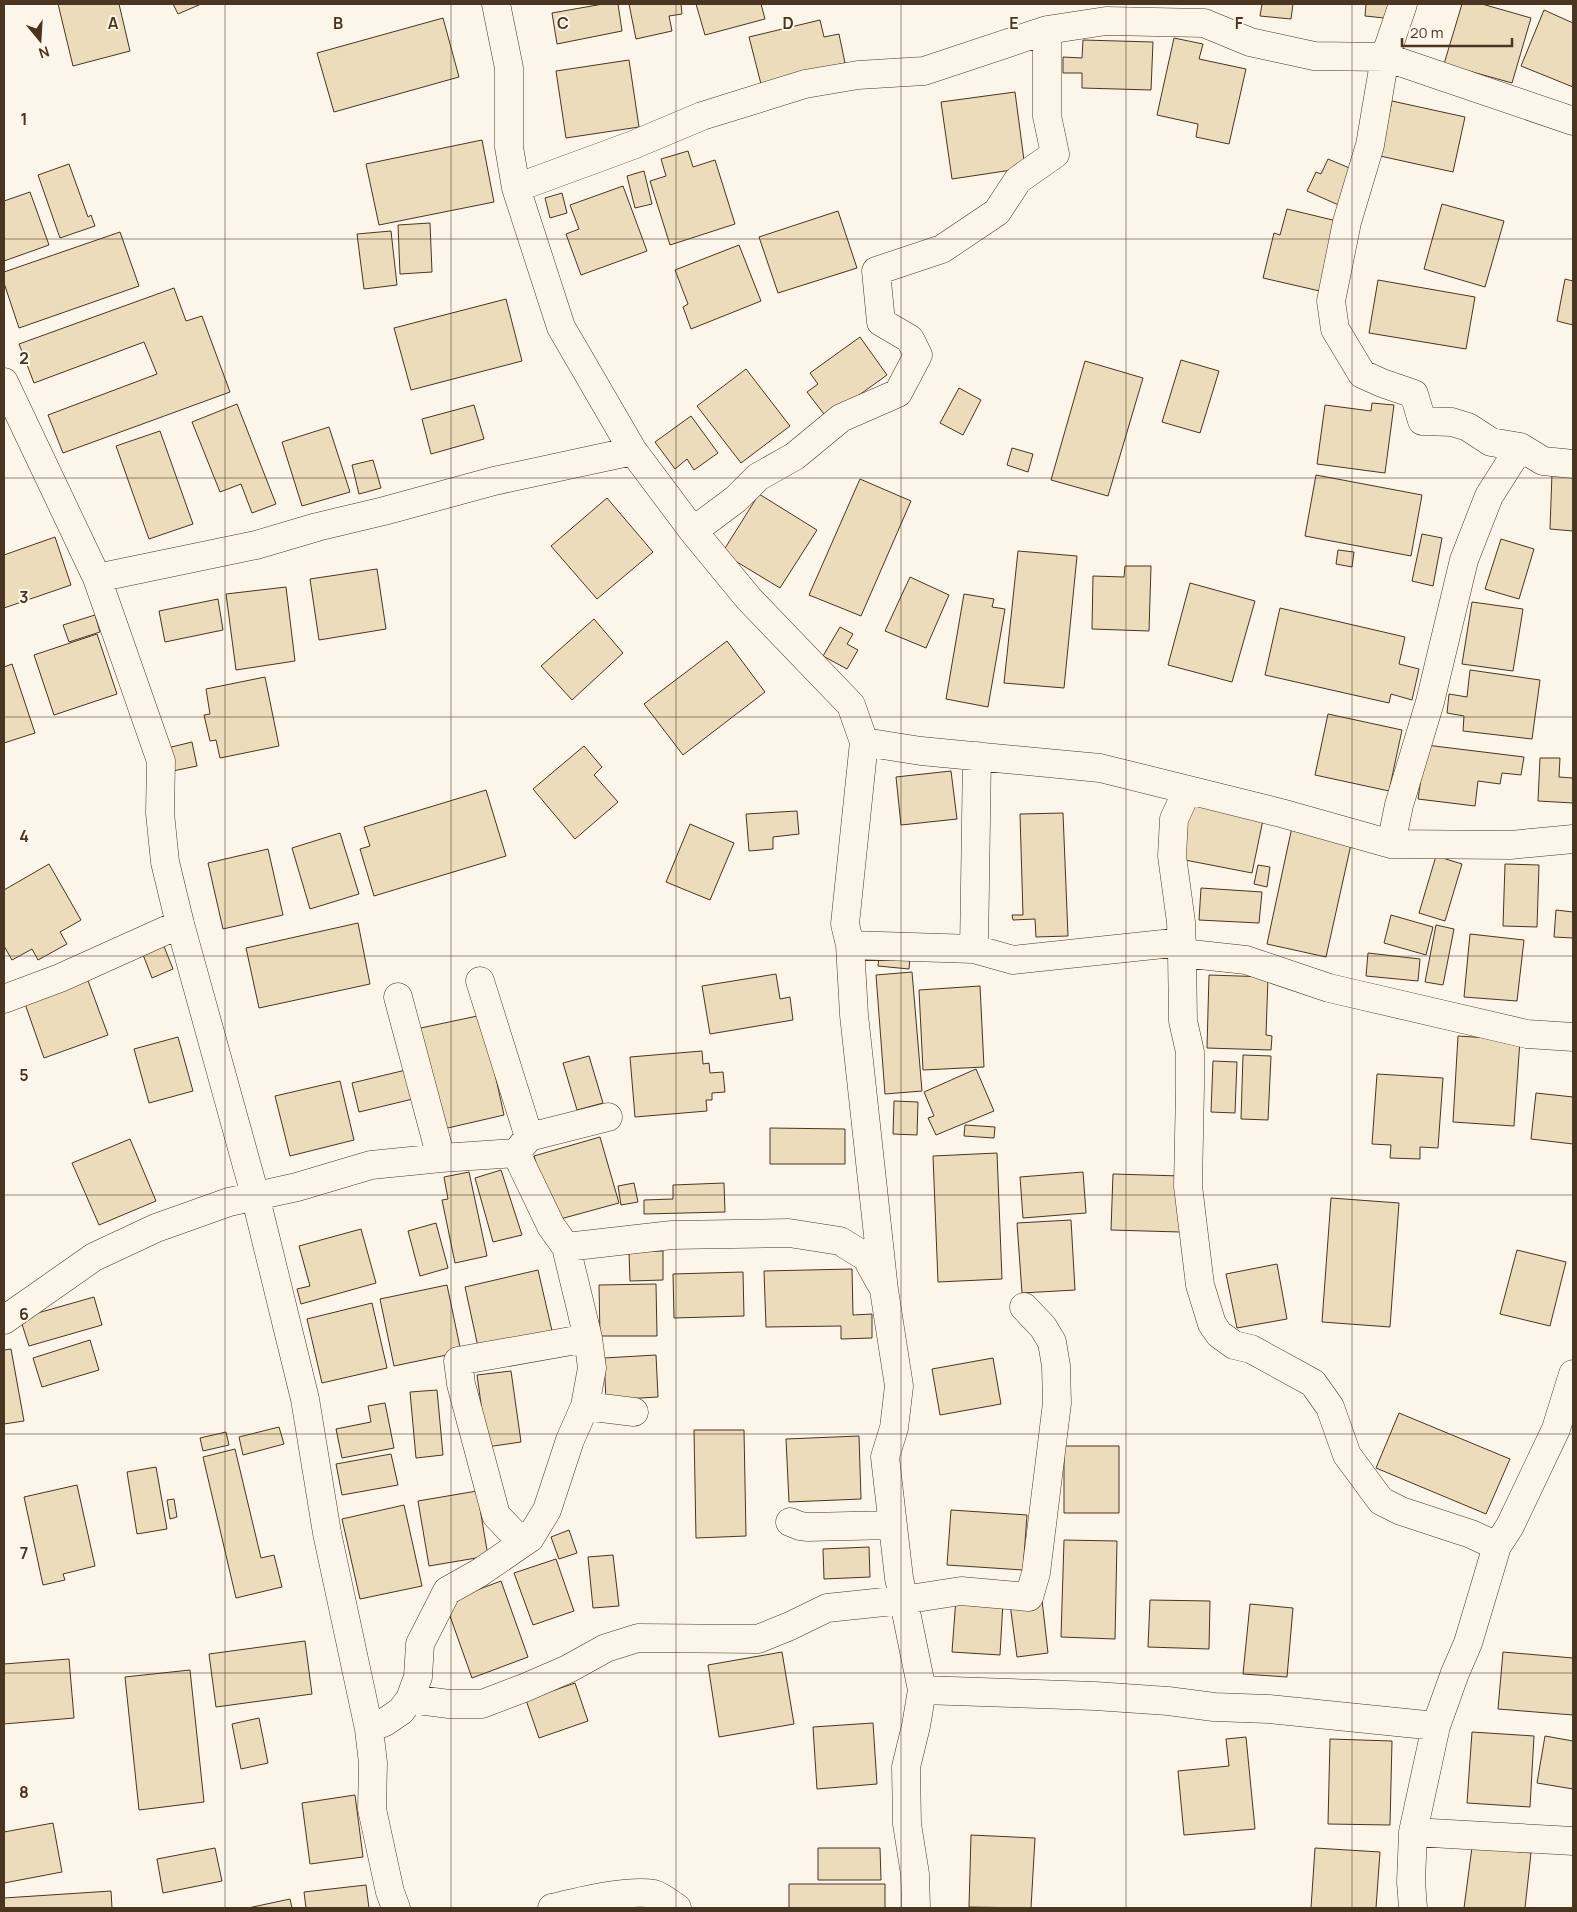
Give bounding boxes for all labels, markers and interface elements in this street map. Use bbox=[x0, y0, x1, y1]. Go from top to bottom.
text: A bbox=[108, 12, 119, 34]
text: B bbox=[333, 12, 343, 34]
text: C bbox=[557, 12, 569, 34]
text: D bbox=[782, 12, 794, 34]
text: E bbox=[1009, 12, 1019, 34]
text: F bbox=[1235, 12, 1244, 34]
north arrow bbox=[15, 15, 65, 65]
scale bar bbox=[1402, 15, 1512, 47]
text: 20 m bbox=[1410, 22, 1443, 43]
text: N bbox=[36, 42, 52, 63]
text: 1 bbox=[20, 108, 28, 130]
text: 2 bbox=[19, 347, 29, 369]
text: 3 bbox=[19, 586, 29, 608]
text: 4 bbox=[19, 825, 29, 847]
text: 5 bbox=[19, 1064, 29, 1086]
text: 6 bbox=[19, 1303, 29, 1325]
text: 7 bbox=[20, 1542, 28, 1564]
text: 8 bbox=[19, 1781, 29, 1803]

